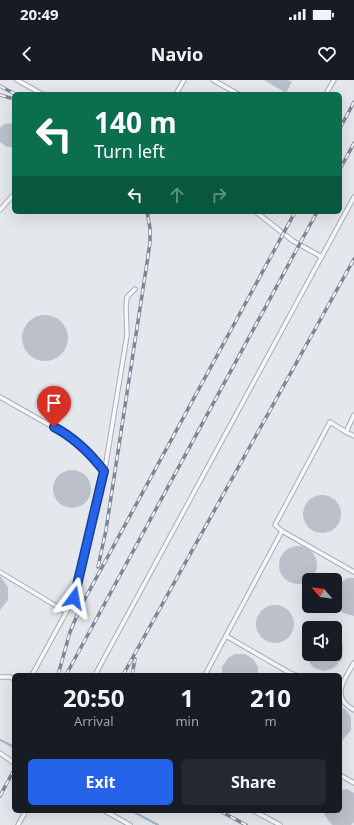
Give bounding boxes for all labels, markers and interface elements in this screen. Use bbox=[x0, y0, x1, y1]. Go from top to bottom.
text: 20:49 bbox=[20, 4, 59, 24]
text: Navio bbox=[151, 42, 203, 66]
icon: back bbox=[16, 43, 38, 65]
icon: heart bbox=[316, 43, 338, 65]
text: 140 m bbox=[94, 103, 177, 141]
icon: left bbox=[28, 108, 80, 160]
text: Turn left bbox=[94, 139, 165, 163]
icon: left bbox=[124, 184, 146, 206]
icon: ahead bbox=[166, 184, 188, 206]
icon: right bbox=[208, 184, 230, 206]
pin bbox=[37, 386, 71, 427]
icon: arrive bbox=[43, 392, 65, 414]
north arrow bbox=[302, 573, 342, 613]
map controls bbox=[302, 573, 342, 661]
position arrow bbox=[53, 577, 95, 619]
button: sound bbox=[302, 621, 342, 661]
text: 20:50 bbox=[63, 681, 125, 714]
text: 1 bbox=[180, 681, 194, 714]
text: 210 bbox=[250, 681, 291, 714]
text: Arrival bbox=[74, 712, 114, 730]
text: min bbox=[175, 712, 199, 730]
text: m bbox=[264, 712, 277, 730]
button: Exit bbox=[28, 759, 173, 805]
button: Share bbox=[181, 759, 326, 805]

